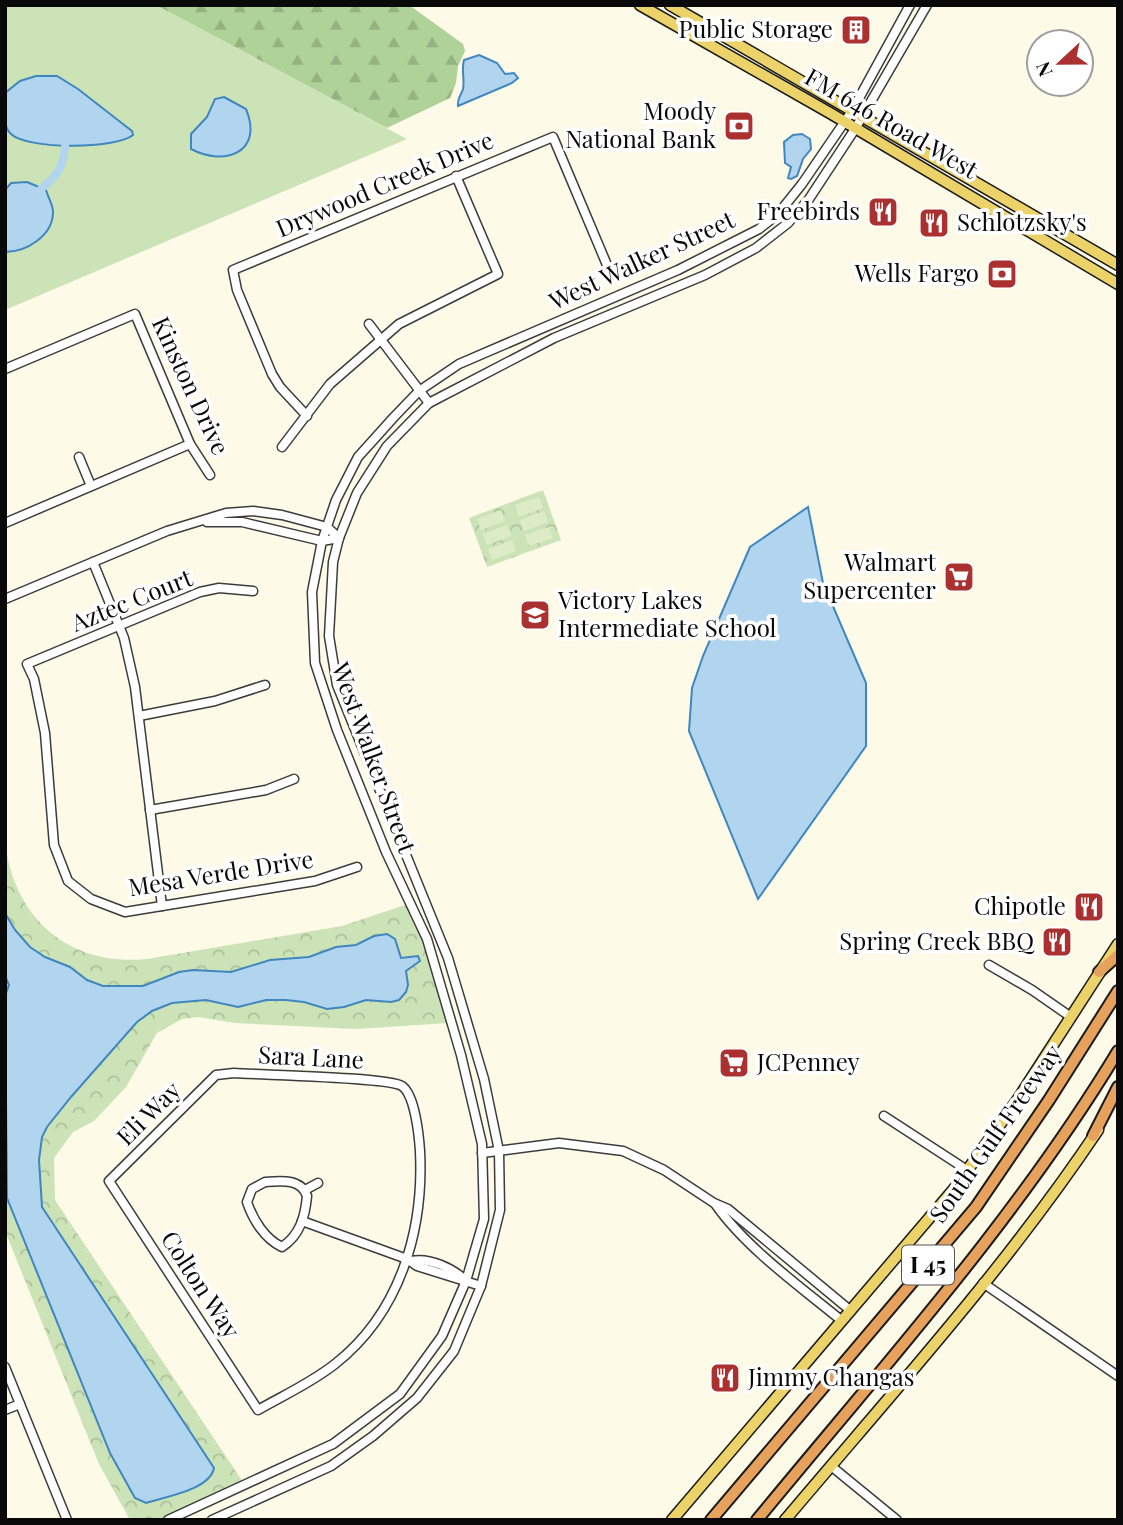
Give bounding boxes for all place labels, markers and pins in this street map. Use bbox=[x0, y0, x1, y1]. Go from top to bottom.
place label: Public Storage bbox=[678, 12, 833, 44]
building icon: Public Storage bbox=[839, 13, 873, 47]
place label: Moody National Bank bbox=[565, 94, 717, 154]
bank icon: Moody National Bank bbox=[722, 109, 756, 143]
place label: Freebirds bbox=[756, 194, 860, 226]
restaurant icon: Freebirds bbox=[866, 195, 900, 229]
place label: Schlotzsky's bbox=[957, 205, 1087, 237]
restaurant icon: Schlotzsky's bbox=[917, 206, 951, 240]
place label: Wells Fargo bbox=[854, 256, 979, 288]
bank icon: Wells Fargo bbox=[985, 257, 1019, 291]
place label: Walmart Supercenter bbox=[803, 545, 936, 605]
supermarket icon: Walmart Supercenter bbox=[942, 560, 976, 594]
place label: Victory Lakes Intermediate School bbox=[557, 583, 777, 643]
school or university icon: Victory Lakes Intermediate School bbox=[518, 598, 552, 632]
place label: Chipotle bbox=[974, 889, 1066, 921]
restaurant icon: Chipotle bbox=[1072, 890, 1106, 924]
place label: Spring Creek BBQ bbox=[839, 924, 1035, 956]
restaurant icon: Spring Creek BBQ bbox=[1040, 925, 1074, 959]
place label: JCPenney bbox=[756, 1045, 860, 1077]
supermarket icon: JCPenney bbox=[717, 1046, 751, 1080]
place label: Jimmy Changas bbox=[747, 1360, 914, 1392]
restaurant icon: Jimmy Changas bbox=[708, 1361, 742, 1395]

